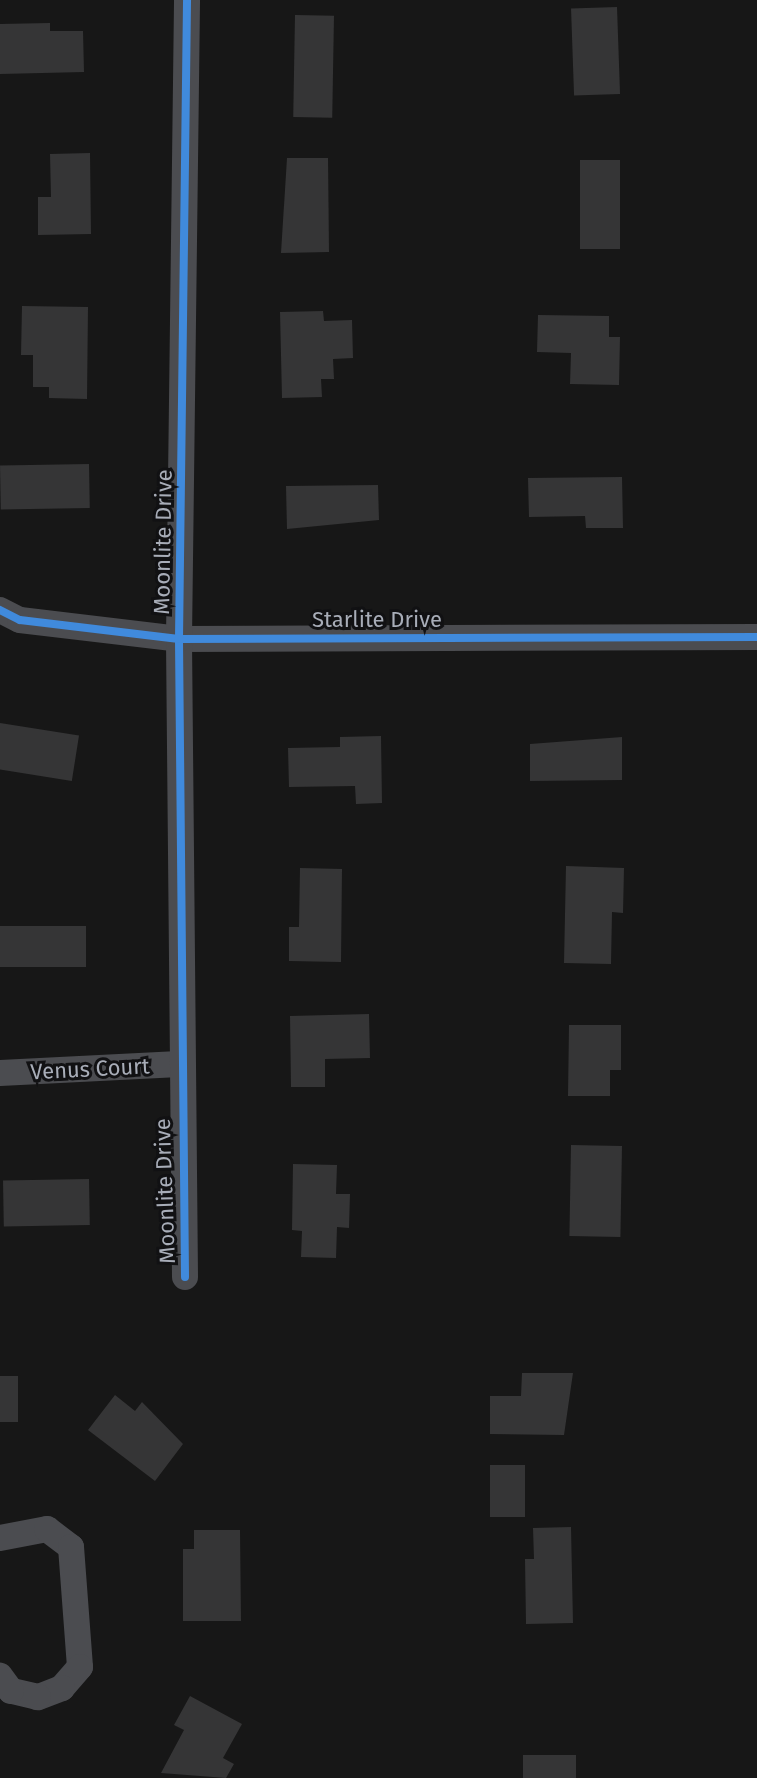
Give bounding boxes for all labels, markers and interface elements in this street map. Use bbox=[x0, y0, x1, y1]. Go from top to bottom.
street label: Moonlite Drive bbox=[149, 469, 177, 615]
street label: Starlite Drive bbox=[312, 607, 442, 633]
street label: Venus Court bbox=[30, 1053, 150, 1085]
street label: Moonlite Drive bbox=[149, 1118, 181, 1264]

